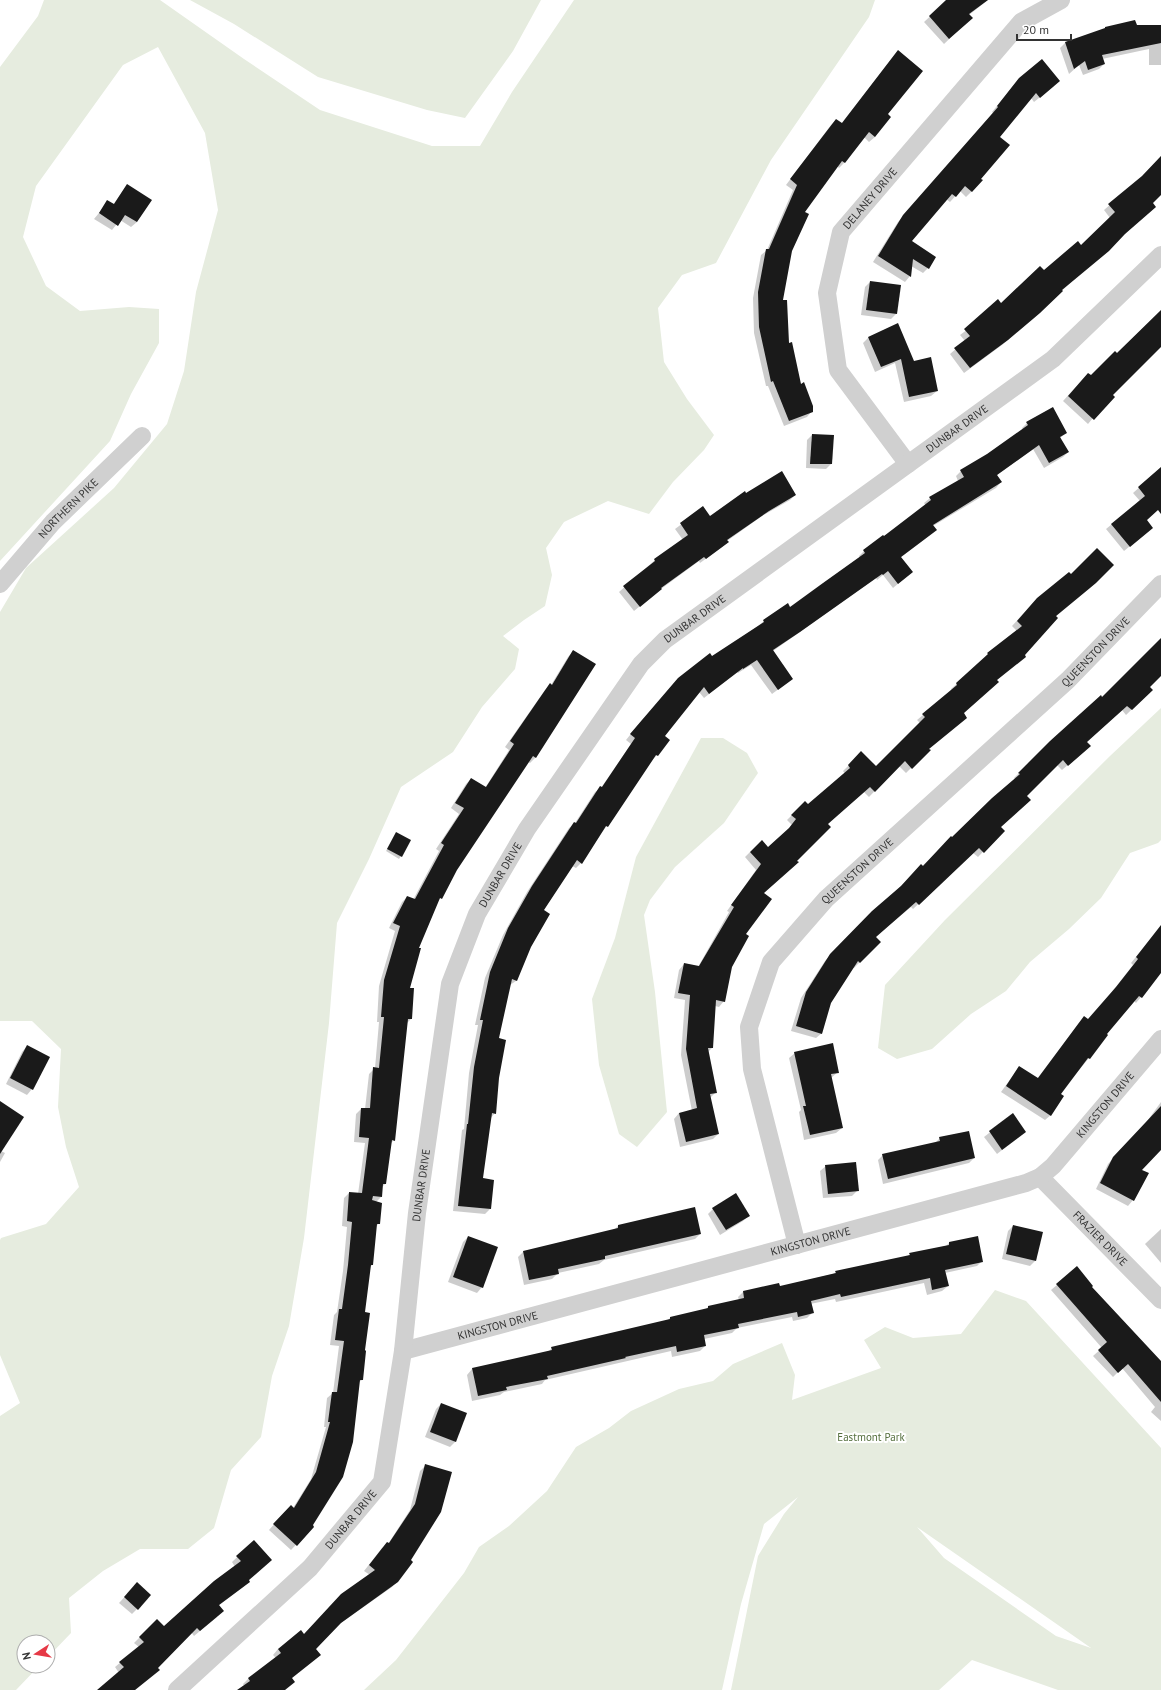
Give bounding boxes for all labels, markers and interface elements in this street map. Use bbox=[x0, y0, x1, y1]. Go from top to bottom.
scale bar bbox=[1017, 16, 1071, 42]
text: 20 m bbox=[1023, 22, 1049, 37]
street label: DELANEY DRIVE bbox=[840, 165, 900, 232]
street label: DUNBAR DRIVE bbox=[923, 401, 991, 456]
street label: NORTHERN PIKE bbox=[35, 475, 101, 541]
street label: DUNBAR DRIVE bbox=[661, 591, 728, 646]
street label: QUEENSTON DRIVE bbox=[1058, 613, 1133, 690]
street label: QUEENSTON DRIVE bbox=[818, 835, 896, 907]
street label: DUNBAR DRIVE bbox=[476, 840, 525, 910]
street label: KINGSTON DRIVE bbox=[1073, 1069, 1137, 1141]
street label: DUNBAR DRIVE bbox=[409, 1148, 433, 1222]
street label: FRAZIER DRIVE bbox=[1070, 1208, 1131, 1269]
street label: KINGSTON DRIVE bbox=[769, 1224, 852, 1259]
street label: KINGSTON DRIVE bbox=[456, 1308, 539, 1343]
park label: Eastmont Park bbox=[837, 1430, 905, 1444]
street label: DUNBAR DRIVE bbox=[322, 1487, 380, 1552]
north arrow bbox=[16, 1634, 56, 1674]
text: N bbox=[19, 1651, 34, 1661]

